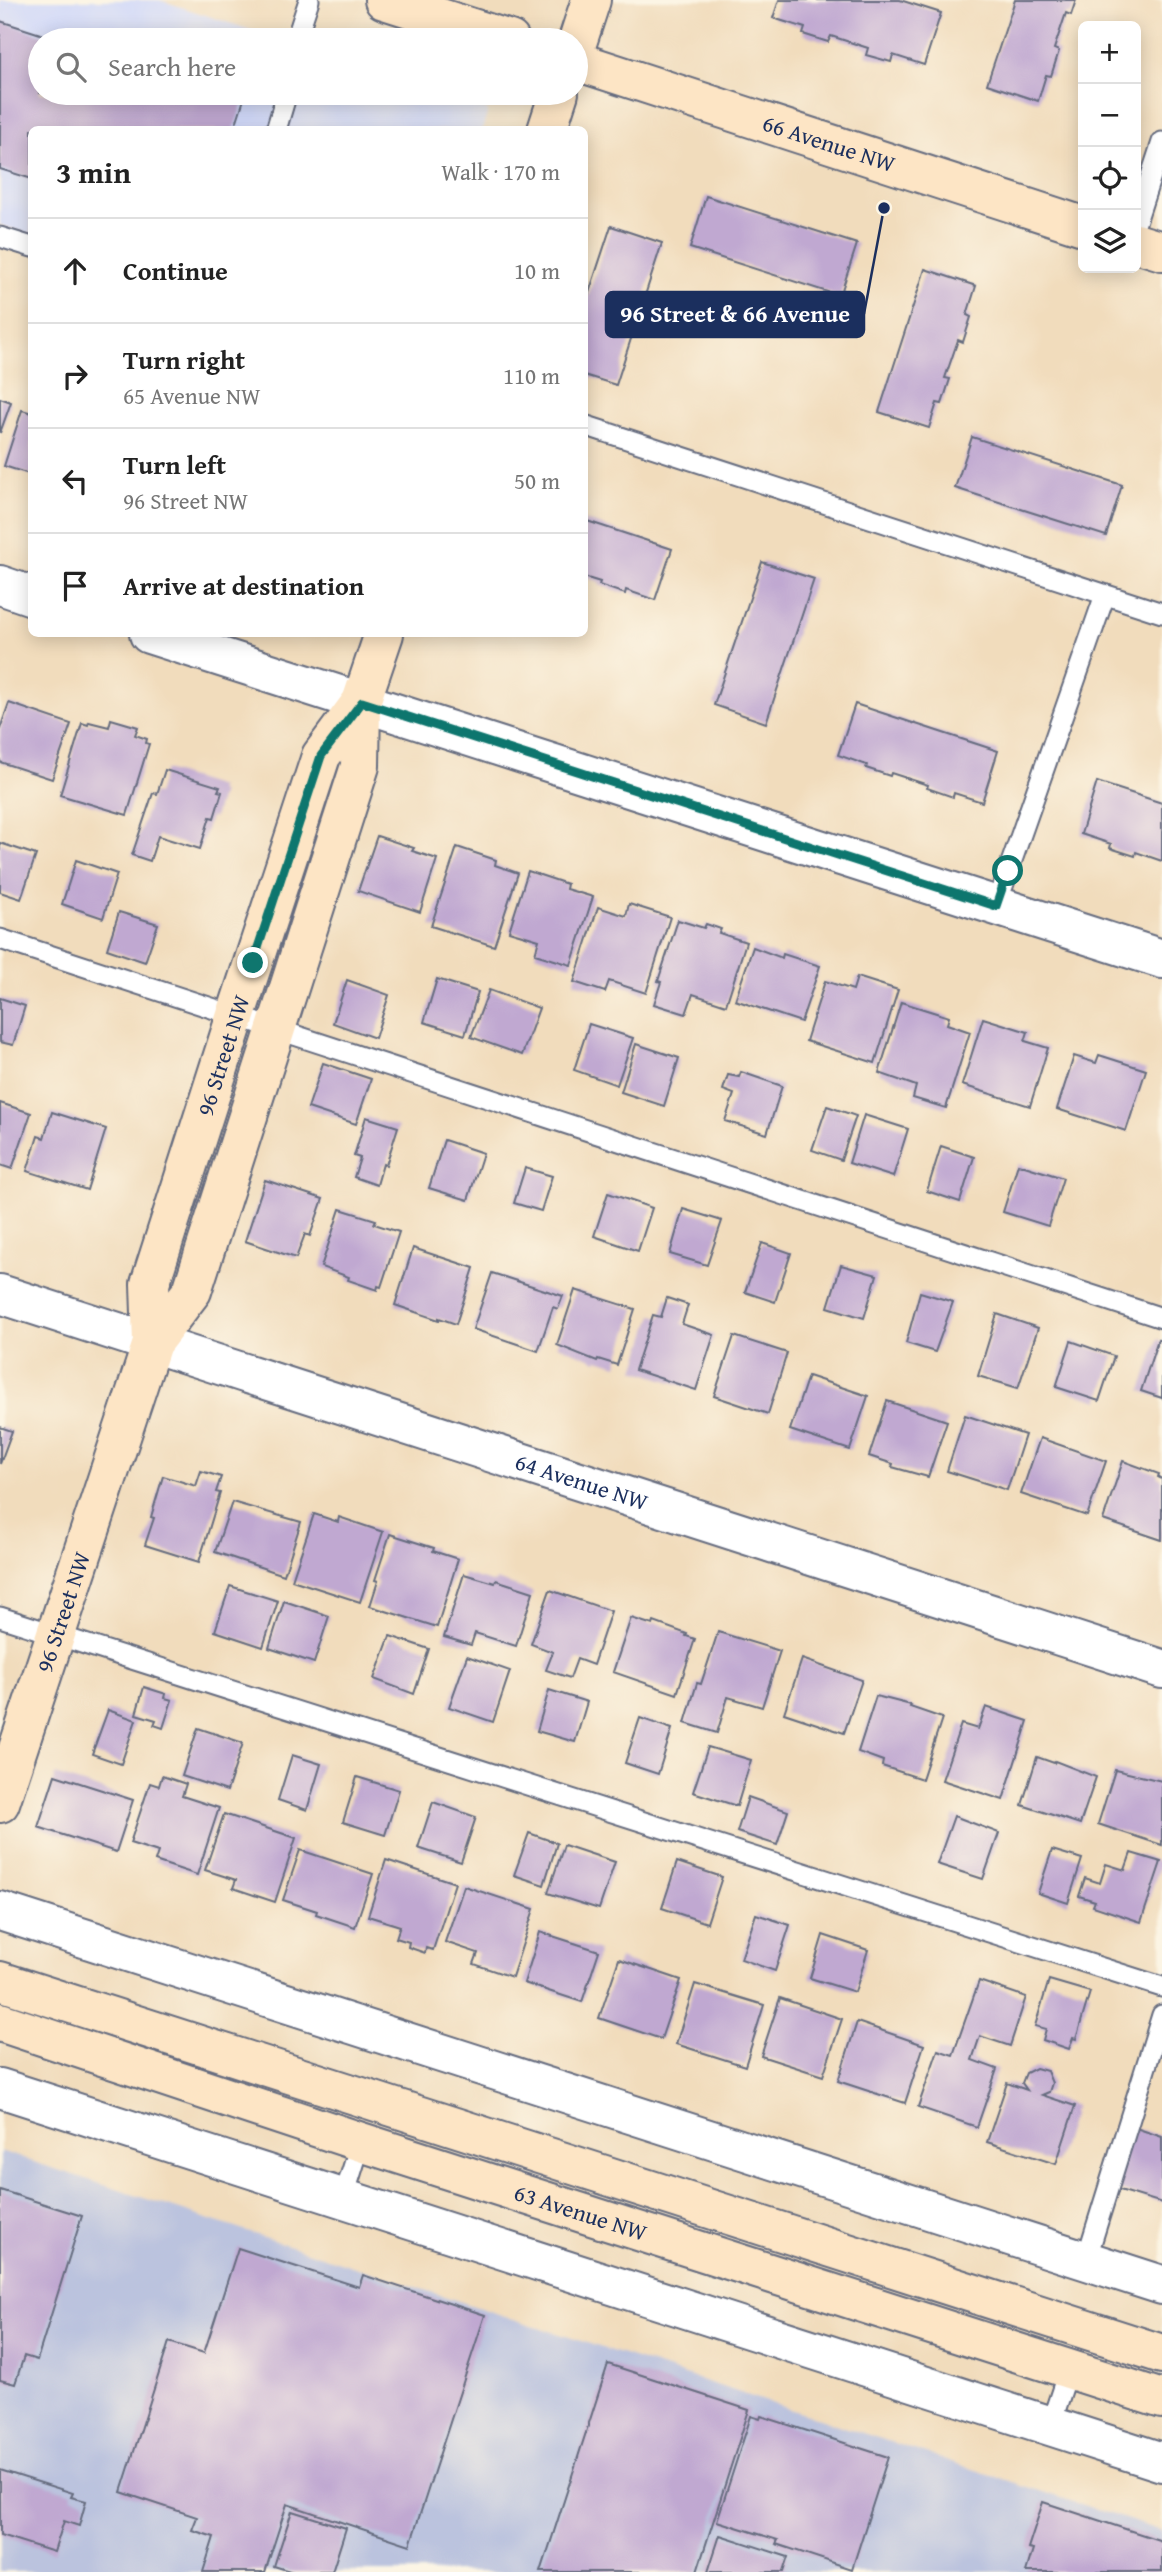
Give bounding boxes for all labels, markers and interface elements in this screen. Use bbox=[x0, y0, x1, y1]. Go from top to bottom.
map controls bbox=[1078, 21, 1141, 273]
button: + bbox=[1078, 21, 1141, 84]
search box bbox=[28, 28, 588, 105]
text: Search here bbox=[108, 47, 236, 86]
icon: search bbox=[52, 48, 90, 86]
button: − bbox=[1078, 84, 1141, 147]
street label: 66 Avenue NW bbox=[759, 106, 900, 180]
button: locate bbox=[1078, 147, 1141, 210]
text: 3 min bbox=[56, 150, 131, 194]
text: Walk · 170 m bbox=[441, 155, 560, 188]
button: layers bbox=[1078, 210, 1141, 273]
text: Continue bbox=[123, 251, 228, 290]
icon: ahead bbox=[56, 252, 94, 290]
text: 10 m bbox=[514, 254, 560, 287]
callout: 96 Street & 66 Avenue bbox=[606, 292, 864, 337]
text: 96 Street & 66 Avenue bbox=[620, 296, 850, 331]
text: Turn right bbox=[123, 340, 245, 379]
icon: right bbox=[56, 357, 94, 395]
text: 110 m bbox=[503, 359, 560, 392]
text: 65 Avenue NW bbox=[123, 379, 261, 412]
text: Turn left bbox=[123, 445, 226, 484]
icon: left bbox=[56, 462, 94, 500]
text: 50 m bbox=[514, 464, 560, 497]
text: 96 Street NW bbox=[123, 484, 248, 517]
text: Arrive at destination bbox=[123, 566, 364, 605]
icon: arrive bbox=[56, 567, 94, 605]
route start bbox=[992, 855, 1023, 886]
route end bbox=[237, 947, 268, 978]
street label: 96 Street NW bbox=[188, 990, 258, 1120]
street label: 64 Avenue NW bbox=[511, 1444, 653, 1518]
street label: 96 Street NW bbox=[27, 1547, 98, 1677]
street label: 63 Avenue NW bbox=[510, 2175, 652, 2249]

